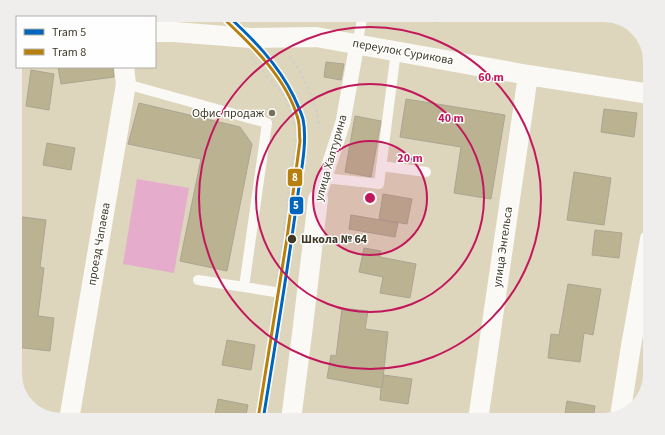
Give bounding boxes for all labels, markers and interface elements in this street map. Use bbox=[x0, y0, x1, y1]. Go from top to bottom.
legend bbox=[16, 16, 156, 68]
text: Tram 5 bbox=[52, 24, 86, 41]
street label: переулок Сурикова bbox=[351, 35, 455, 69]
text: Tram 8 bbox=[52, 44, 86, 61]
text: 60 m bbox=[478, 69, 504, 86]
place label: Офис продаж bbox=[192, 105, 265, 122]
marker: Офис продаж bbox=[267, 108, 277, 118]
text: 40 m bbox=[438, 110, 464, 127]
street label: улица Халтурина bbox=[310, 113, 352, 203]
text: 20 m bbox=[397, 150, 423, 167]
line badge: 8 bbox=[287, 168, 303, 187]
text: 8 bbox=[292, 170, 298, 185]
centre of rings bbox=[363, 191, 377, 205]
line badge: 5 bbox=[289, 196, 304, 215]
text: 5 bbox=[293, 198, 299, 213]
street label: проезд Чапаева bbox=[83, 201, 115, 287]
street label: улица Энгельса bbox=[489, 205, 517, 289]
place label: Школа № 64 bbox=[301, 231, 368, 248]
marker: Школа № 64 bbox=[286, 233, 298, 245]

